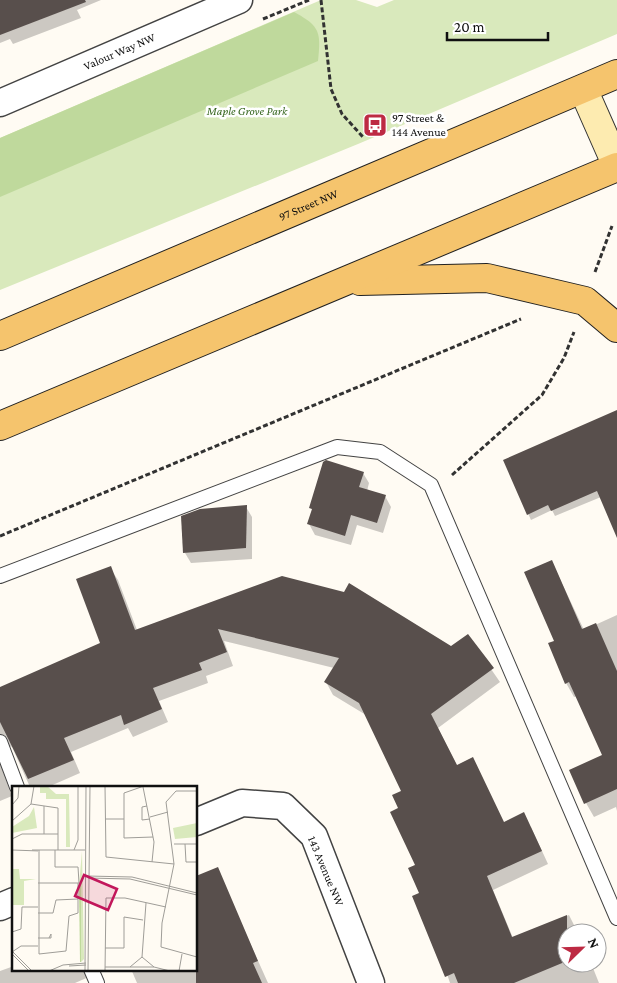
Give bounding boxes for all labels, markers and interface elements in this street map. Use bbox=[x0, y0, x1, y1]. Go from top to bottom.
scale bar bbox=[447, 10, 548, 42]
text: 20 m bbox=[454, 19, 485, 35]
street label: Valour Way NW bbox=[81, 30, 157, 73]
park label: Maple Grove Park bbox=[206, 104, 288, 118]
place label: 97 Street & 144 Avenue bbox=[392, 111, 446, 139]
bus stop icon: 97 Street & 144 Avenue bbox=[362, 112, 388, 138]
street label: 97 Street NW bbox=[277, 186, 340, 224]
inset map bbox=[12, 786, 198, 970]
street label: 143 Avenue NW bbox=[305, 834, 347, 908]
north arrow bbox=[557, 923, 607, 973]
text: N bbox=[585, 935, 603, 951]

